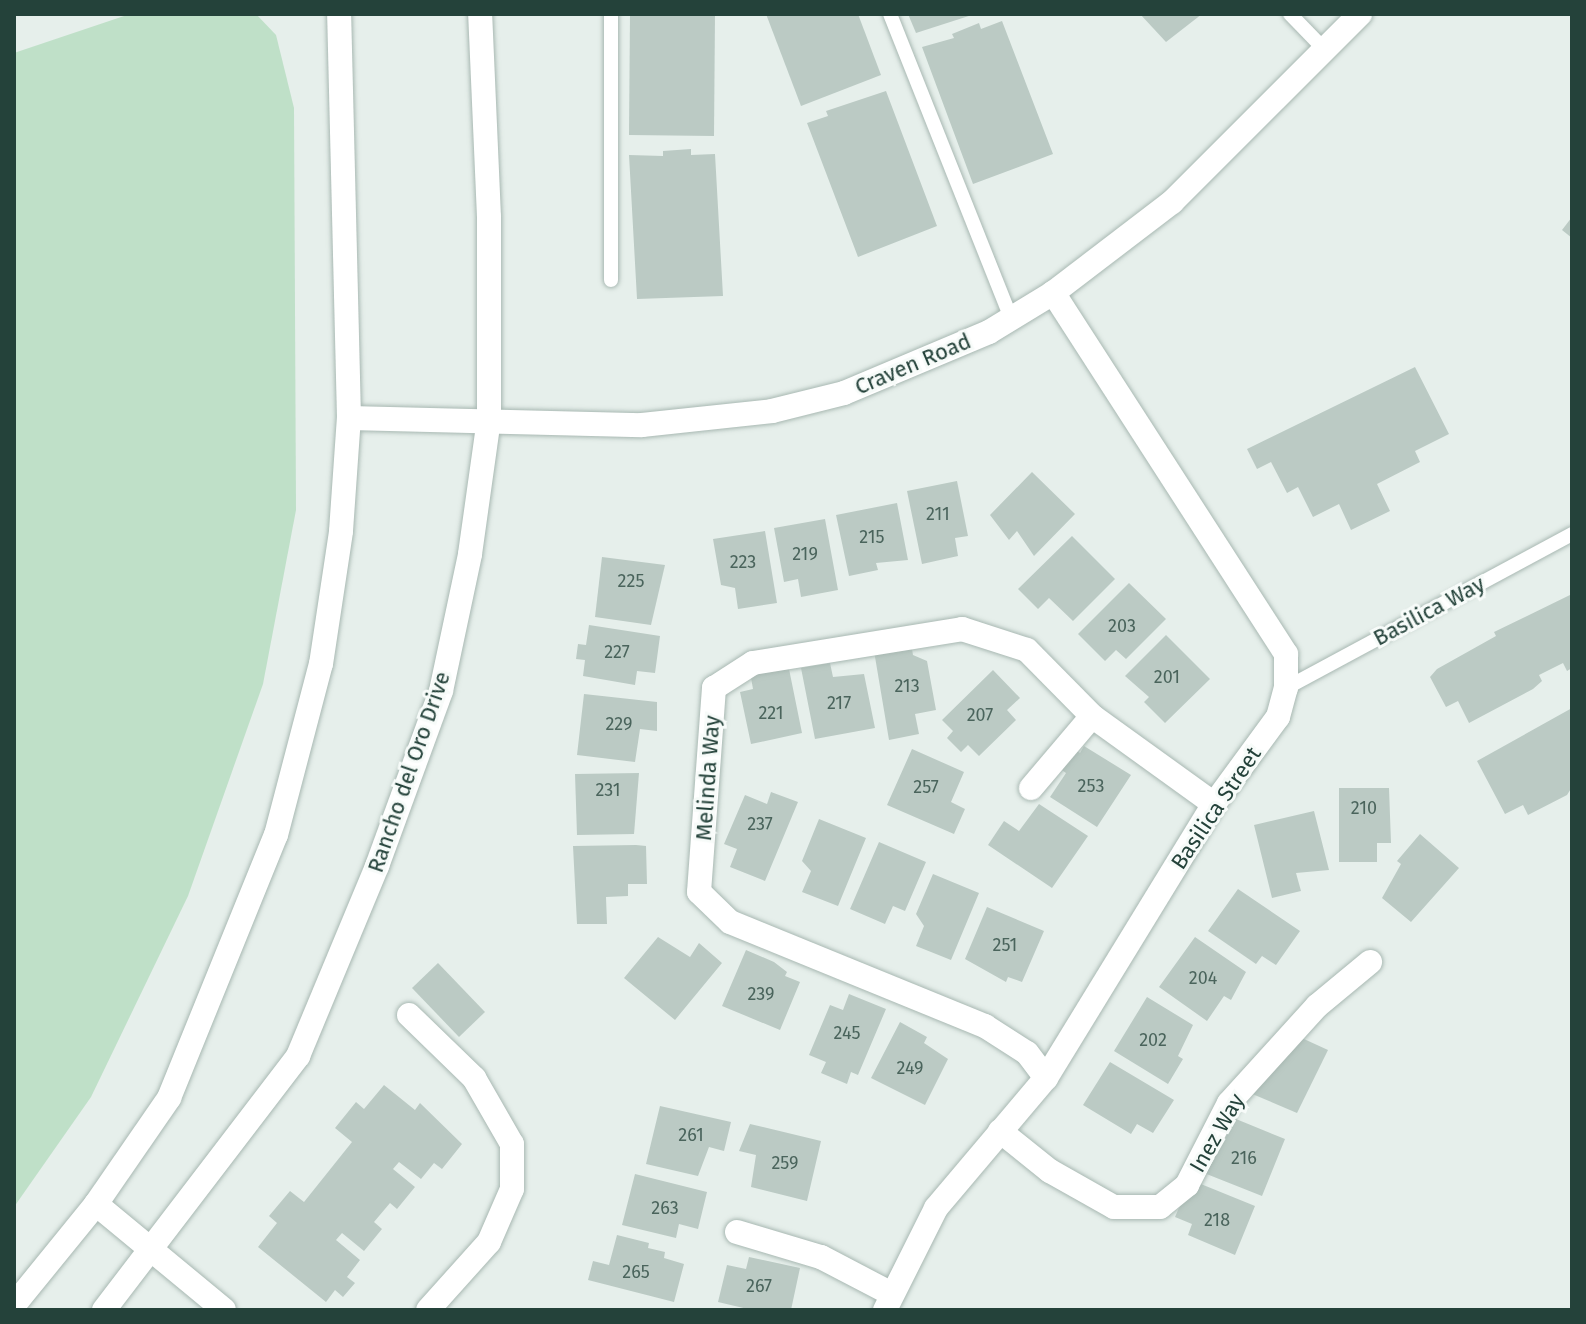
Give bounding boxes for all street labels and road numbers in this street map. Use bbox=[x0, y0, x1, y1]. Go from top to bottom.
street label: Craven Road bbox=[851, 328, 975, 400]
street label: Basilica Way bbox=[1369, 571, 1489, 651]
street label: Rancho del Oro Drive bbox=[362, 668, 456, 876]
street label: Melinda Way bbox=[690, 714, 726, 842]
street label: Basilica Street bbox=[1165, 742, 1267, 874]
street label: Inez Way bbox=[1184, 1089, 1250, 1177]

